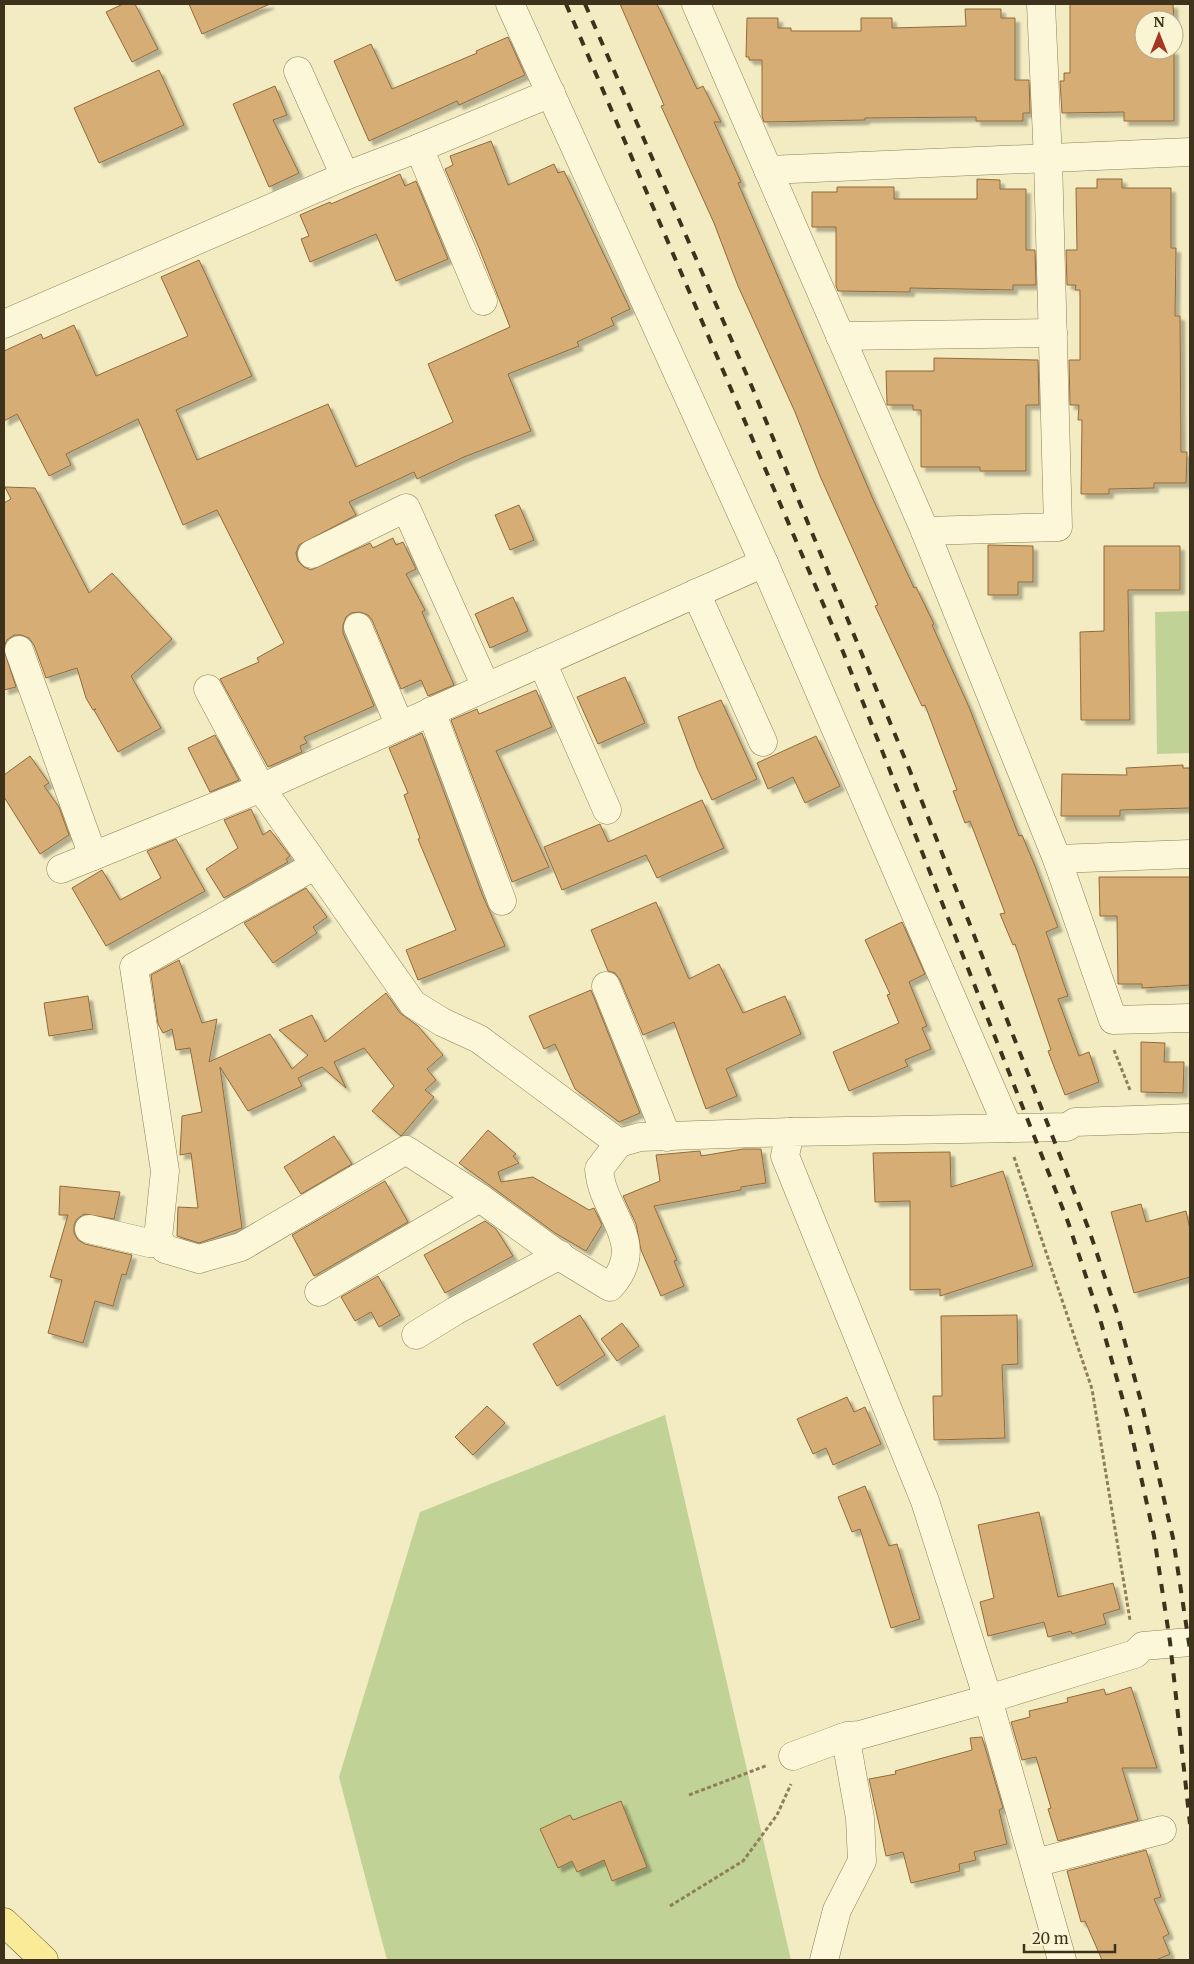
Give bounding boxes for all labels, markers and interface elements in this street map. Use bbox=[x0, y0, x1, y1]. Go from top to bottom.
north arrow bbox=[1134, 10, 1184, 60]
text: N bbox=[1153, 13, 1165, 31]
scale bar bbox=[1024, 1922, 1115, 1954]
text: 20 m bbox=[1032, 1929, 1069, 1948]

